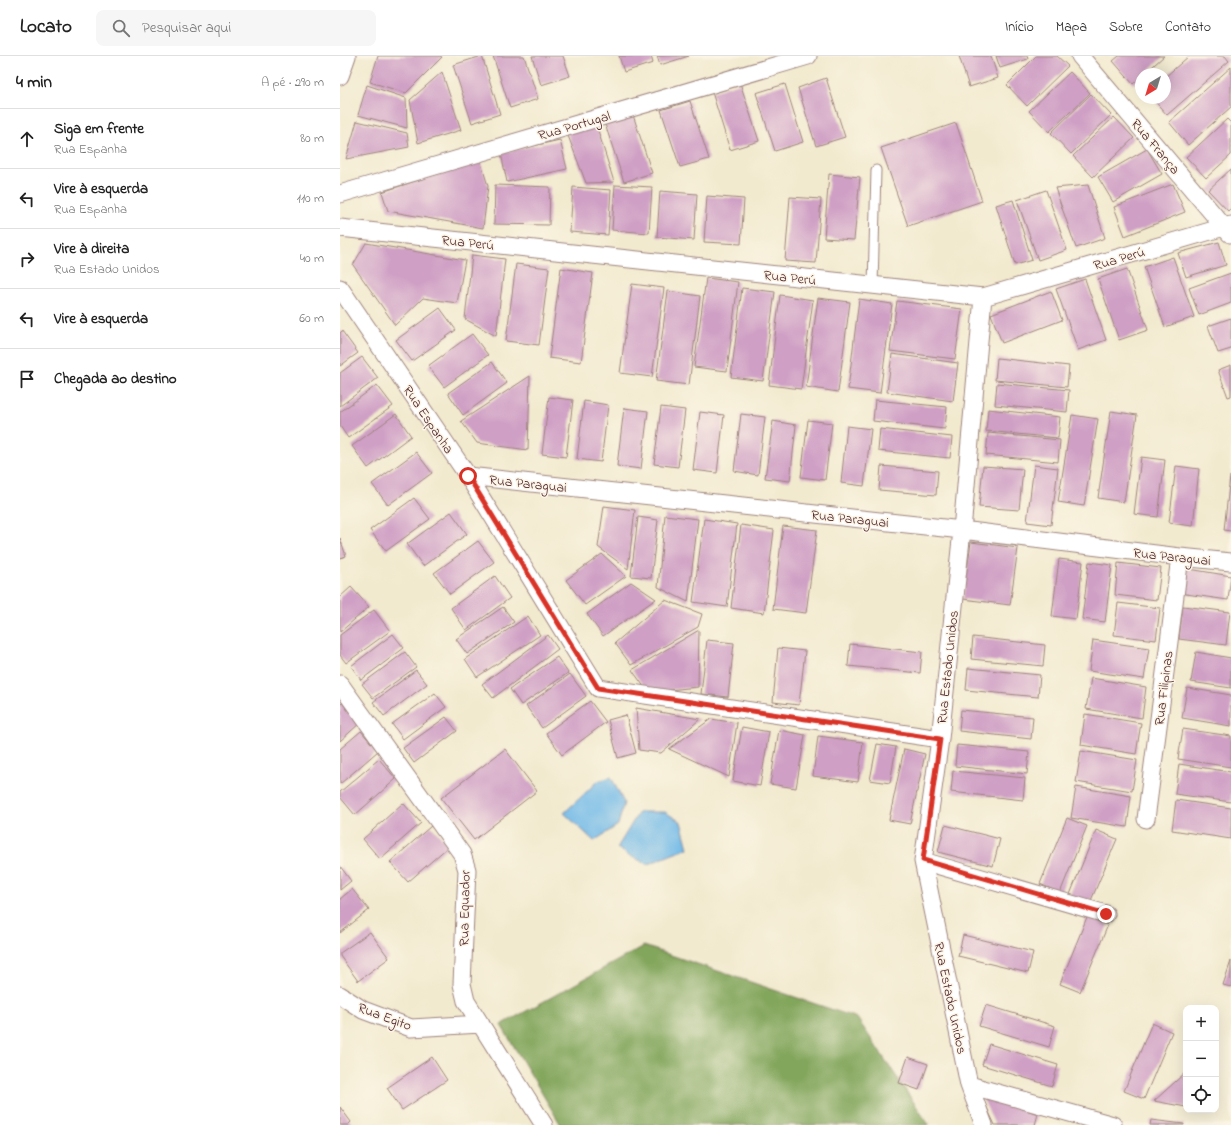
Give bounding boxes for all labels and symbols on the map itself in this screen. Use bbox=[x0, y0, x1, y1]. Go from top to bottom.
north arrow bbox=[1135, 68, 1171, 104]
street label: Rua Portugal bbox=[536, 106, 613, 148]
street label: Rua França bbox=[1125, 114, 1185, 179]
street label: Rua Perú bbox=[441, 230, 495, 257]
street label: Rua Perú bbox=[1091, 242, 1148, 277]
street label: Rua Perú bbox=[763, 265, 817, 292]
street label: Rua Espanha bbox=[397, 381, 458, 458]
route start bbox=[459, 467, 477, 485]
street label: Rua Paraguai bbox=[488, 470, 568, 500]
street label: Rua Paraguai bbox=[810, 505, 890, 535]
street label: Rua Paraguai bbox=[1132, 543, 1212, 573]
street label: Rua Estado Unidos bbox=[932, 609, 965, 725]
street label: Rua Filipinas bbox=[1149, 650, 1179, 727]
street label: Rua Equador bbox=[454, 869, 477, 946]
route end bbox=[1097, 905, 1115, 923]
street label: Rua Estado Unidos bbox=[927, 940, 972, 1056]
street label: Rua Egito bbox=[354, 998, 414, 1038]

